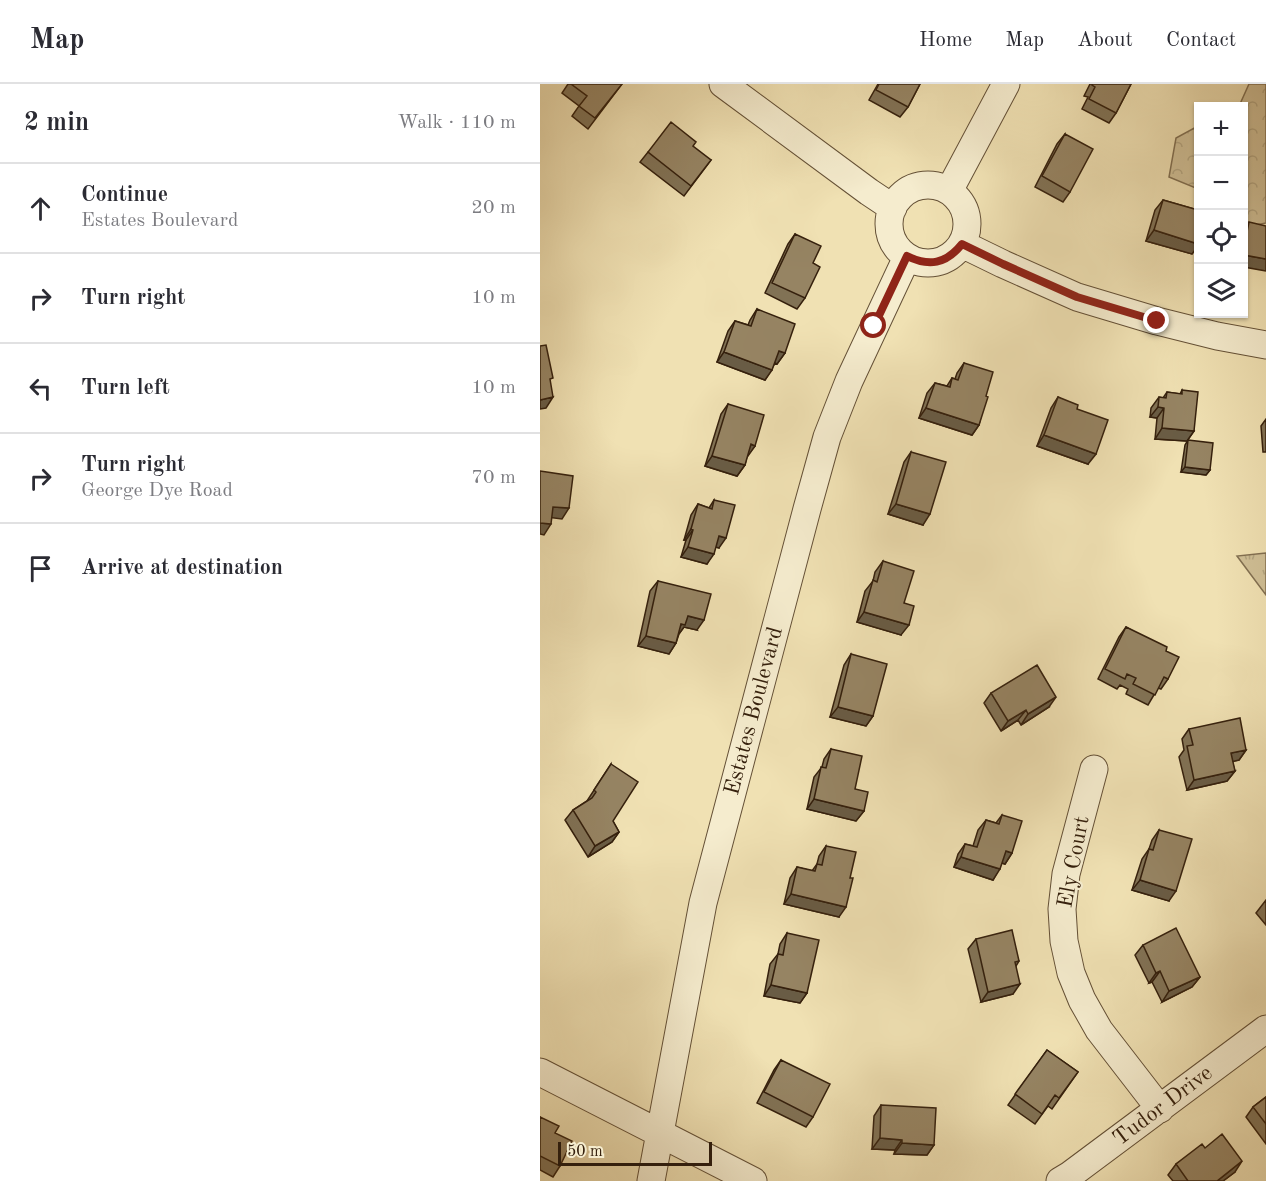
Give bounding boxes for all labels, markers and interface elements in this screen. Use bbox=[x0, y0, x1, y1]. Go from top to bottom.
text: Map bbox=[30, 27, 84, 55]
text: Home bbox=[919, 30, 972, 51]
text: Map bbox=[1005, 30, 1044, 51]
text: About bbox=[1077, 30, 1133, 51]
text: Contact bbox=[1166, 30, 1236, 51]
map controls bbox=[1194, 102, 1248, 318]
button: + bbox=[1194, 102, 1248, 156]
text: 2 min bbox=[24, 110, 89, 136]
text: Walk · 110 m bbox=[397, 113, 516, 133]
button: − bbox=[1194, 156, 1248, 210]
text: Continue bbox=[81, 184, 168, 206]
icon: ahead bbox=[24, 192, 57, 225]
text: 20 m bbox=[471, 198, 516, 218]
button: locate bbox=[1194, 210, 1248, 264]
text: Estates Boulevard bbox=[81, 211, 238, 231]
button: layers bbox=[1194, 264, 1248, 318]
icon: right bbox=[24, 282, 57, 315]
text: Turn right bbox=[81, 287, 185, 309]
text: 10 m bbox=[471, 288, 516, 308]
route end bbox=[1143, 307, 1169, 333]
route start bbox=[860, 312, 886, 338]
icon: left bbox=[24, 372, 57, 405]
text: Turn left bbox=[81, 377, 170, 399]
text: 10 m bbox=[471, 378, 516, 398]
text: Turn right bbox=[81, 454, 185, 476]
icon: right bbox=[24, 462, 57, 495]
text: 70 m bbox=[471, 468, 516, 488]
text: George Dye Road bbox=[81, 481, 233, 501]
icon: arrive bbox=[24, 552, 57, 585]
text: Arrive at destination bbox=[81, 557, 283, 579]
street label: Estates Boulevard bbox=[721, 625, 787, 797]
street label: Ely Court bbox=[1054, 814, 1094, 910]
street label: Tudor Drive bbox=[1109, 1062, 1217, 1150]
scale bar bbox=[558, 1139, 712, 1166]
text: 50 m bbox=[567, 1144, 603, 1160]

